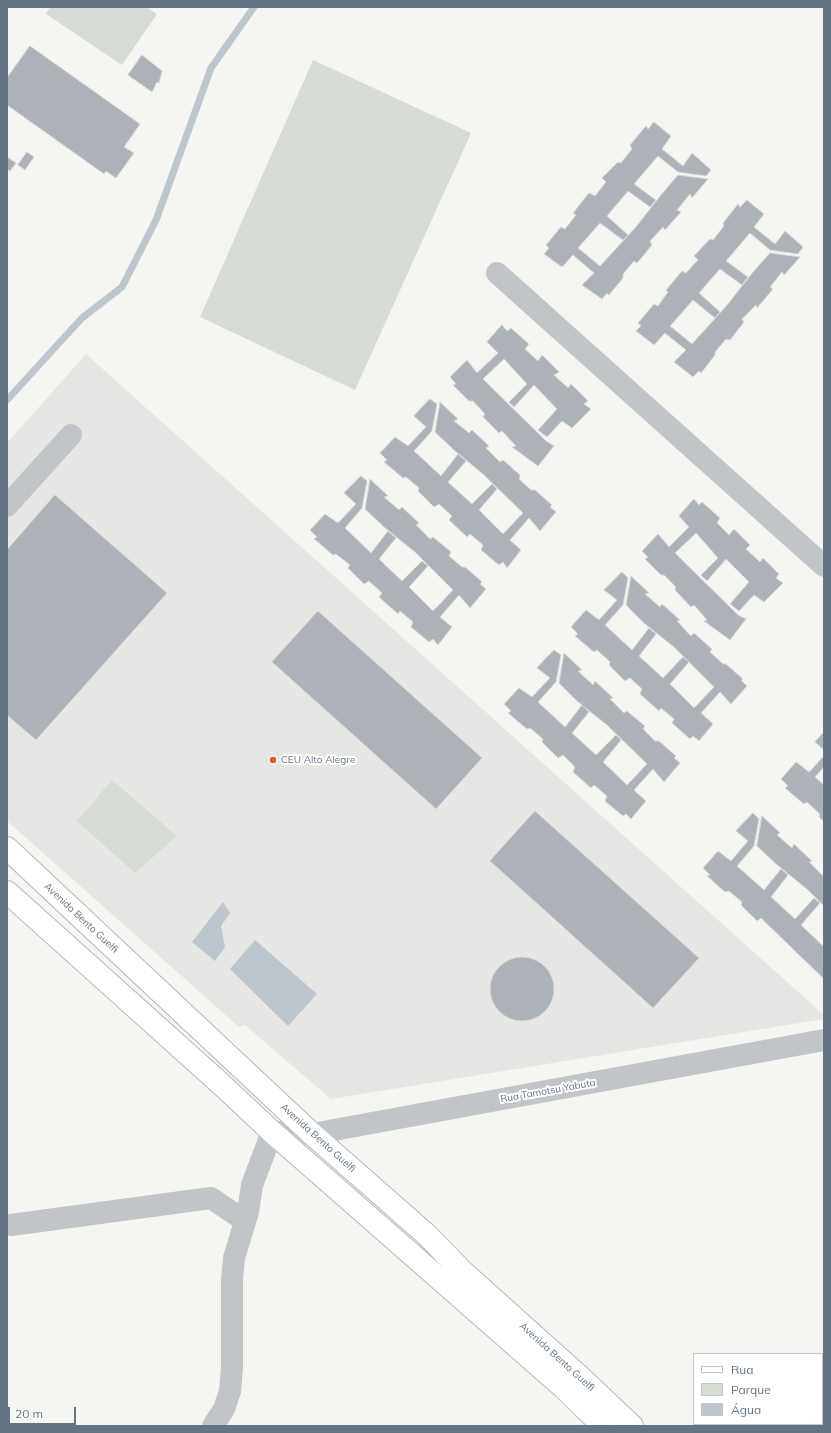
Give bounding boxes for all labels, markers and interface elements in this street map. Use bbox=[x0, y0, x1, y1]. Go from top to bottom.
place label: CEU Alto Alegre bbox=[281, 754, 355, 766]
marker: CEU Alto Alegre bbox=[268, 755, 278, 765]
street label: Avenida Bento Guelfi bbox=[41, 880, 121, 956]
street label: Rua Tamotsu Yabuta bbox=[499, 1077, 597, 1105]
street label: Avenida Bento Guelfi bbox=[278, 1101, 358, 1175]
street label: Avenida Bento Guelfi bbox=[517, 1320, 597, 1394]
legend bbox=[693, 1353, 823, 1425]
text: Rua bbox=[731, 1362, 753, 1377]
text: Parque bbox=[731, 1382, 771, 1397]
scale bar bbox=[10, 1399, 78, 1425]
text: Água bbox=[731, 1402, 761, 1417]
text: 20 m bbox=[15, 1406, 43, 1421]

